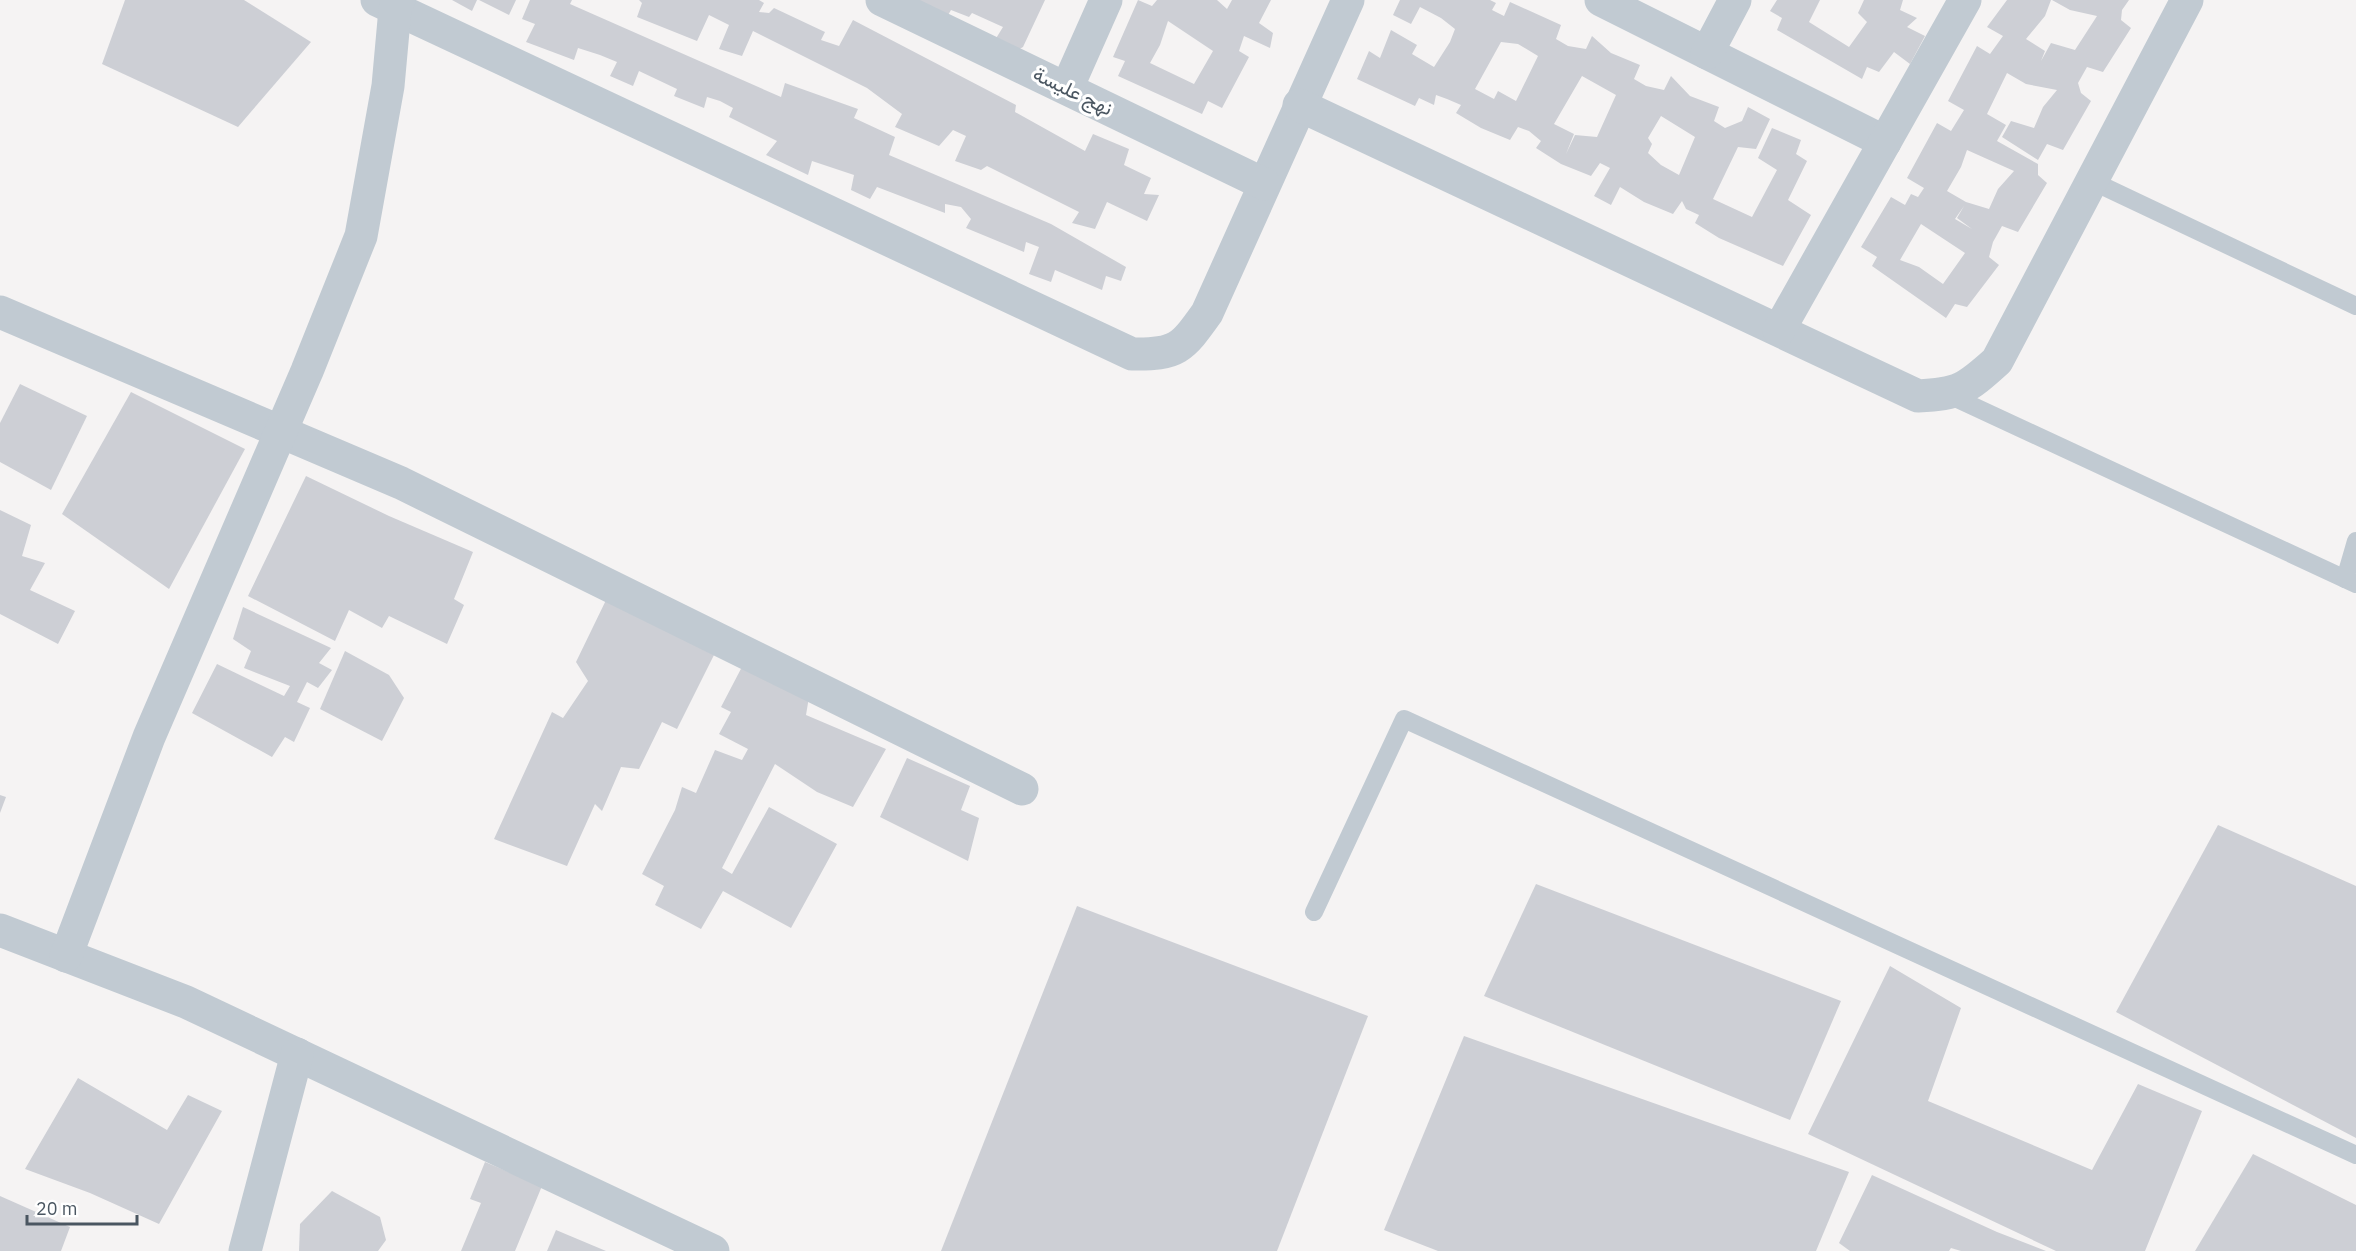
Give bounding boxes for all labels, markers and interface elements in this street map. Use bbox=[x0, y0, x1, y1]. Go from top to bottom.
street label: نهج عليسة bbox=[1028, 60, 1118, 122]
scale bar bbox=[27, 1188, 136, 1226]
text: 20 m bbox=[36, 1197, 78, 1220]

